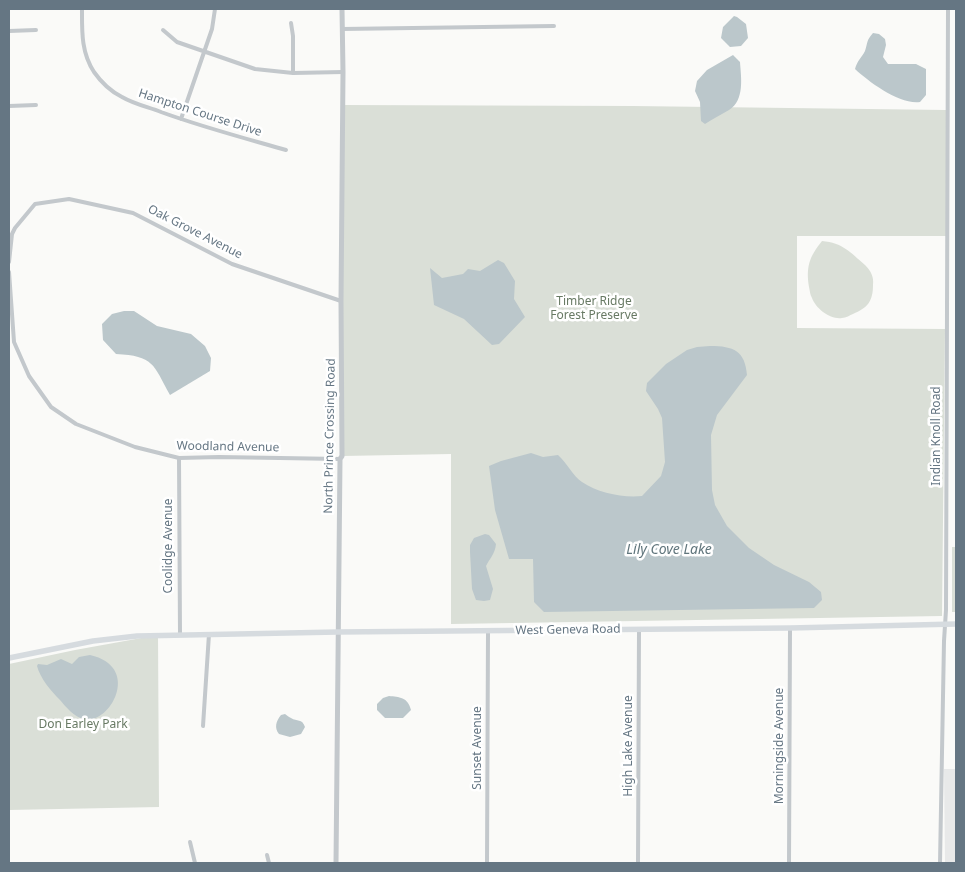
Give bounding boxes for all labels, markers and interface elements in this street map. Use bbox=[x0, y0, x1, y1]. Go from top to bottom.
street label: Hampton Course Drive bbox=[136, 86, 264, 140]
street label: Oak Grove Avenue bbox=[145, 202, 245, 262]
park label: Timber Ridge Forest Preserve bbox=[550, 295, 638, 323]
street label: North Prince Crossing Road bbox=[321, 358, 339, 514]
street label: Indian Knoll Road bbox=[930, 386, 944, 486]
street label: Woodland Avenue bbox=[177, 439, 279, 455]
street label: Coolidge Avenue bbox=[162, 498, 176, 594]
water label: Lily Cove Lake bbox=[626, 542, 712, 558]
street label: West Geneva Road bbox=[515, 622, 621, 638]
street label: Morningside Avenue bbox=[773, 688, 787, 804]
street label: High Lake Avenue bbox=[622, 695, 636, 797]
street label: Sunset Avenue bbox=[471, 706, 485, 790]
park label: Don Earley Park bbox=[38, 718, 128, 732]

